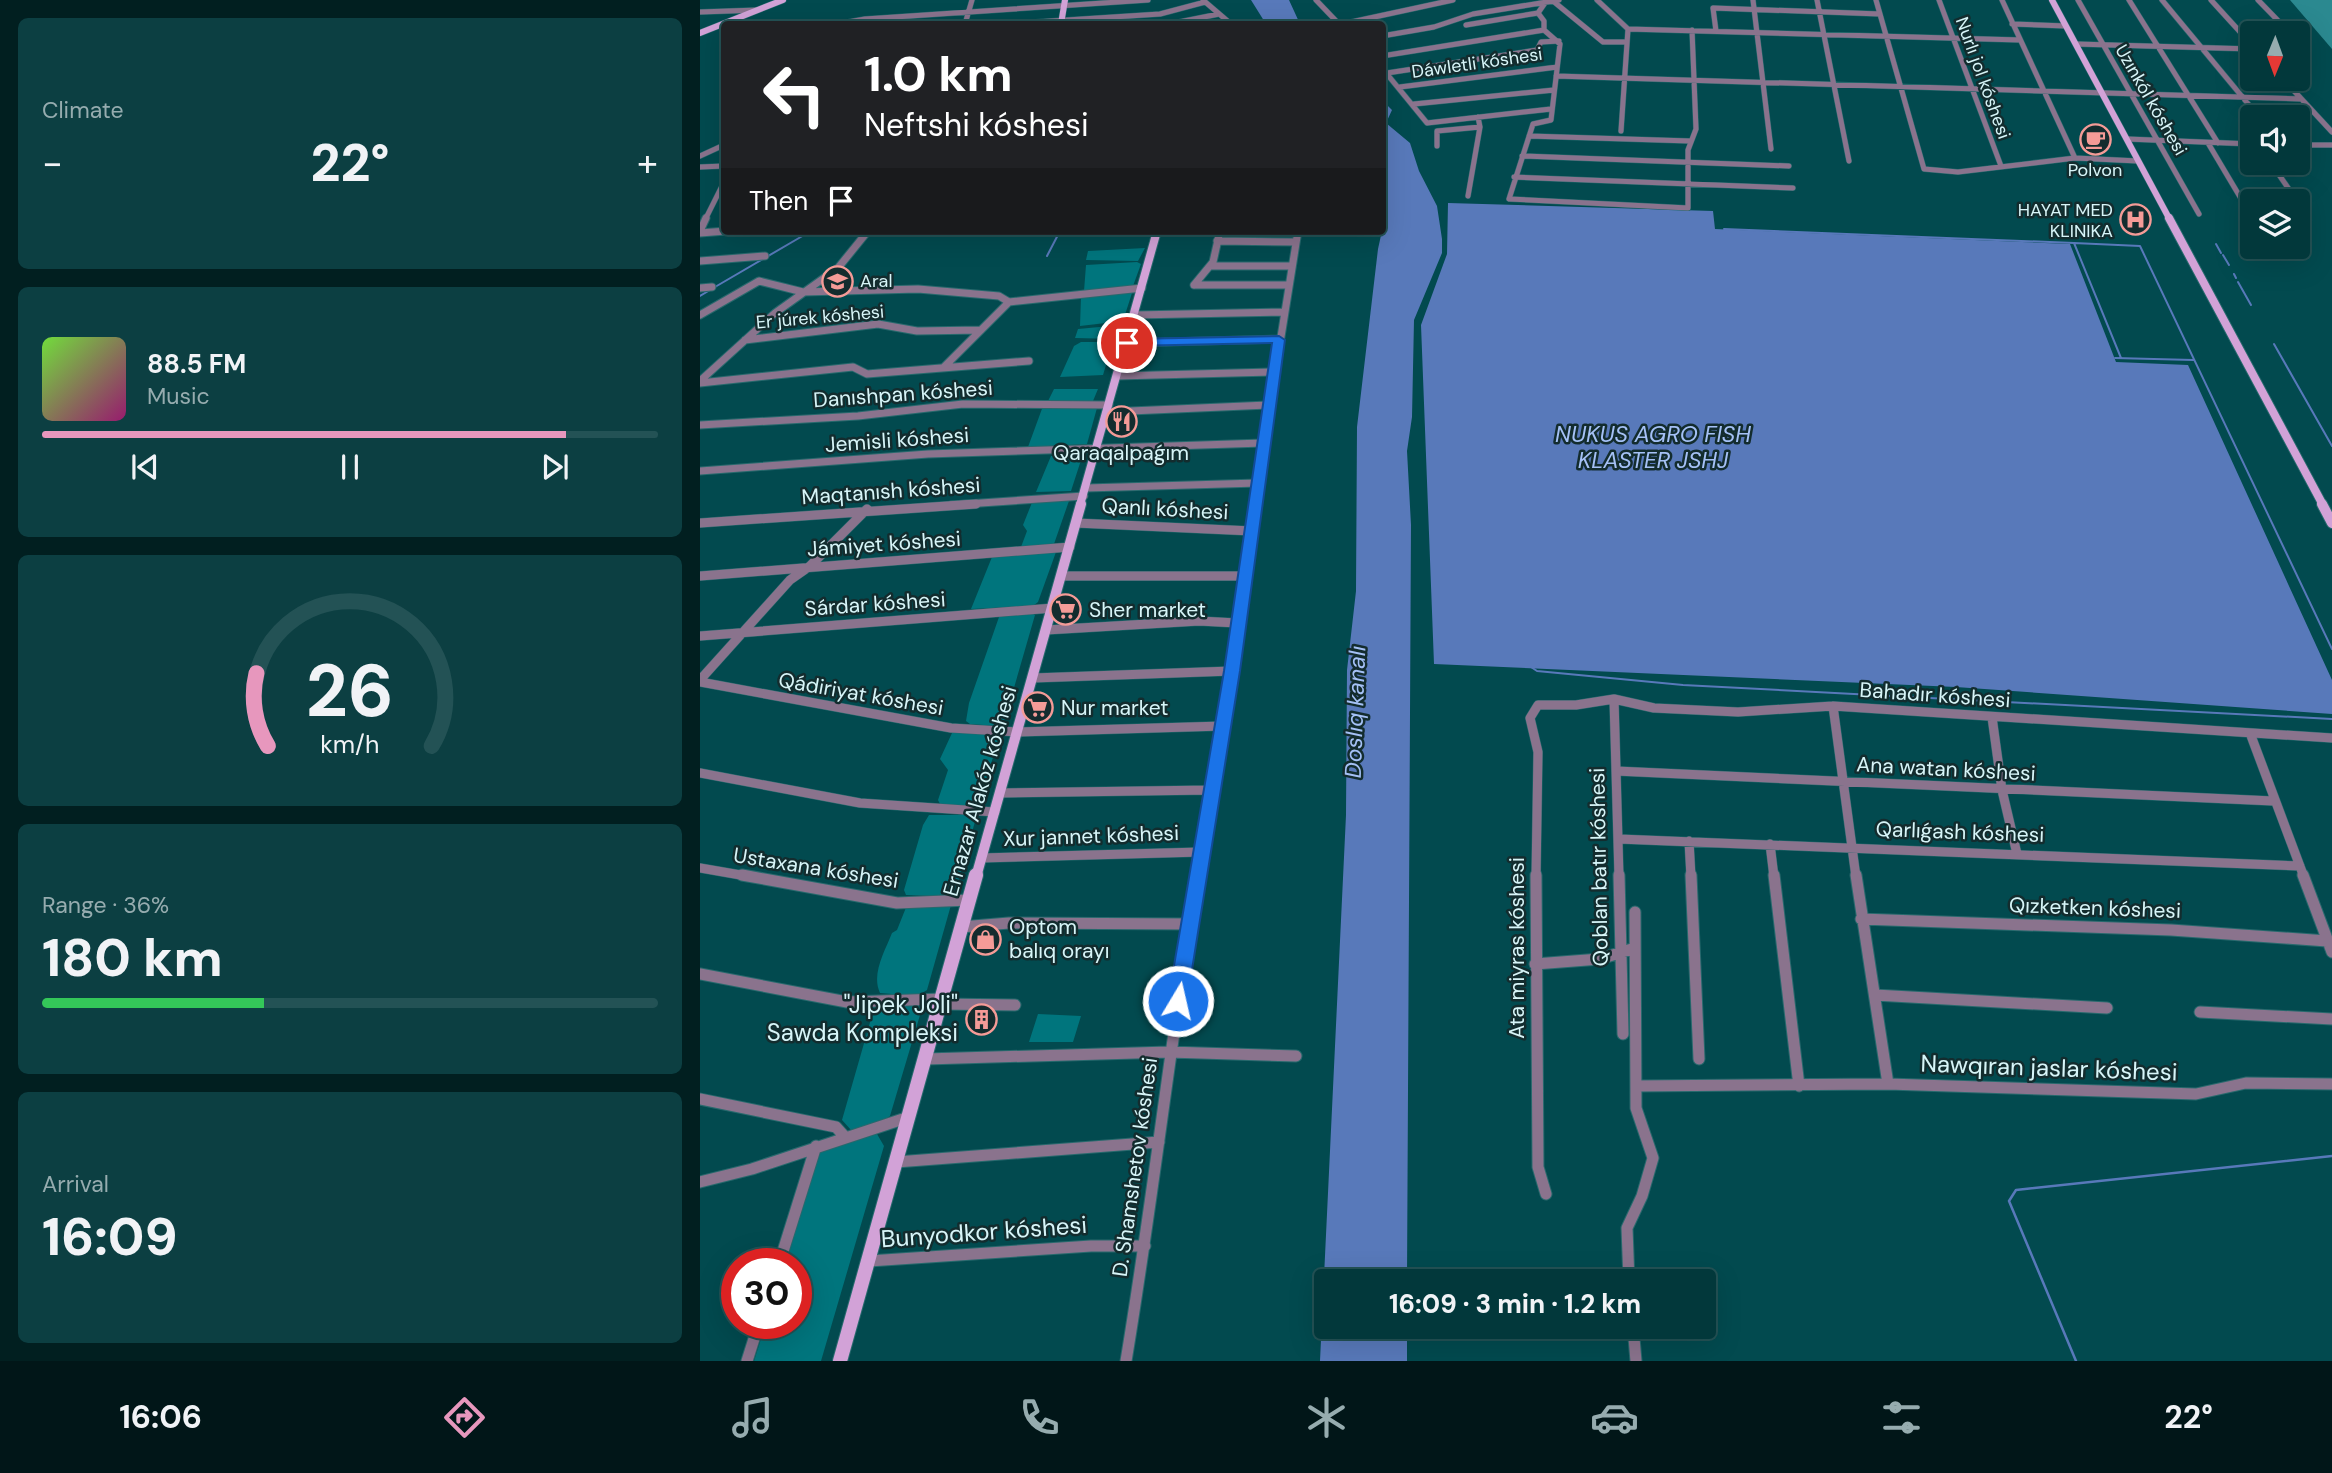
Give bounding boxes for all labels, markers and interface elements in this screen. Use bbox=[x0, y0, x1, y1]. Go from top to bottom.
street label: Nurlı jol kóshesi bbox=[1950, 14, 2016, 142]
north arrow bbox=[2240, 21, 2310, 91]
map controls bbox=[2240, 21, 2310, 259]
street label: Uzınkól kóshesi bbox=[2110, 40, 2192, 160]
text: 1.0 km bbox=[864, 42, 1013, 106]
street label: Dáwletli kóshesi bbox=[1410, 42, 1544, 84]
icon: left bbox=[749, 49, 840, 140]
text: Climate bbox=[42, 95, 124, 125]
text: Neftshi kóshesi bbox=[864, 104, 1089, 146]
button: sound bbox=[2240, 105, 2310, 175]
cafe icon: Polvon bbox=[2078, 122, 2112, 156]
text: 22° bbox=[310, 129, 390, 197]
text: − bbox=[42, 138, 63, 188]
text: + bbox=[637, 138, 658, 188]
place label: Polvon bbox=[2068, 158, 2122, 182]
icon: arrive bbox=[822, 182, 860, 220]
text: Then bbox=[749, 184, 808, 218]
button: layers bbox=[2240, 189, 2310, 259]
place label: HAYAT MED KLINIKA bbox=[2018, 198, 2113, 243]
hospital icon: HAYAT MED KLINIKA bbox=[2119, 203, 2153, 237]
school or university icon: Aral bbox=[820, 264, 854, 298]
place label: Aral bbox=[860, 269, 892, 293]
street label: Er júrek kóshesi bbox=[755, 299, 885, 335]
pin bbox=[1097, 313, 1157, 373]
icon: arrive bbox=[1108, 324, 1146, 362]
text: 88.5 FM bbox=[147, 347, 246, 381]
street label: Danıshpan kóshesi bbox=[812, 374, 994, 414]
text: Music bbox=[147, 381, 210, 411]
restaurant icon: Qaraqalpaǵım bbox=[1104, 404, 1138, 438]
water label: NUKUS AGRO FISH KLASTER JSHJ bbox=[1555, 419, 1751, 475]
street label: Jemisli kóshesi bbox=[824, 421, 970, 459]
place label: Qaraqalpaǵım bbox=[1053, 439, 1189, 467]
icon: previous bbox=[126, 448, 164, 486]
icon: pause bbox=[331, 448, 369, 486]
icon: next bbox=[536, 448, 574, 486]
street label: Maqtanısh kóshesi bbox=[801, 471, 981, 511]
street label: Qanlı kóshesi bbox=[1101, 492, 1229, 526]
street label: Jámiyet kóshesi bbox=[806, 525, 962, 563]
street label: Sárdar kóshesi bbox=[804, 585, 946, 623]
supermarket icon: Sher market bbox=[1049, 593, 1083, 627]
place label: Sher market bbox=[1089, 596, 1206, 624]
text: 26 bbox=[306, 645, 394, 740]
water label: Doslıq kanalı bbox=[1338, 645, 1372, 779]
street label: Qádiriyat kóshesi bbox=[776, 666, 946, 722]
street label: Bahadır kóshesi bbox=[1859, 676, 2011, 714]
street label: Ernazar Alakóz kóshesi bbox=[937, 683, 1023, 899]
supermarket icon: Nur market bbox=[1021, 691, 1055, 725]
place label: Nur market bbox=[1061, 694, 1168, 722]
text: km/h bbox=[320, 728, 380, 761]
street label: Ana watan kóshesi bbox=[1856, 750, 2036, 788]
street label: Qoblan batır kóshesi bbox=[1583, 767, 1615, 967]
street label: Qarlıǵash kóshesi bbox=[1875, 815, 2045, 849]
street label: Xur jannet kóshesi bbox=[1003, 819, 1179, 853]
street label: Ustaxana kóshesi bbox=[731, 841, 901, 895]
street label: Ata miyras kóshesi bbox=[1503, 857, 1531, 1039]
text: Range · 36% bbox=[42, 890, 169, 920]
street label: Qızketken kóshesi bbox=[2009, 891, 2181, 925]
place label: Optom balıq orayı bbox=[1009, 913, 1109, 965]
shop icon: Optom balıq orayı bbox=[969, 922, 1003, 956]
text: 180 km bbox=[42, 924, 223, 992]
position arrow bbox=[1141, 964, 1215, 1038]
place label: "Jipek Joli" Sawda Kompleksi bbox=[767, 989, 958, 1048]
building icon: "Jipek Joli" Sawda Kompleksi bbox=[964, 1002, 998, 1036]
street label: Nawqıran jaslar kóshesi bbox=[1920, 1048, 2178, 1087]
street label: D. Shamshetov kóshesi bbox=[1106, 1056, 1164, 1278]
text: Arrival bbox=[42, 1169, 109, 1199]
text: 16:09 bbox=[42, 1203, 177, 1271]
street label: Bunyodkor kóshesi bbox=[880, 1209, 1088, 1254]
speed limit sign: 30 bbox=[721, 1248, 812, 1339]
text: 16:09 · 3 min · 1.2 km bbox=[1389, 1287, 1641, 1321]
icon: directions bbox=[440, 1393, 489, 1442]
icon: music bbox=[728, 1393, 777, 1442]
icon: phone bbox=[1015, 1393, 1064, 1442]
icon: climate bbox=[1302, 1393, 1351, 1442]
icon: car bbox=[1590, 1393, 1639, 1442]
icon: filters bbox=[1877, 1393, 1926, 1442]
text: 16:06 bbox=[119, 1396, 202, 1438]
text: 22° bbox=[2164, 1396, 2213, 1438]

